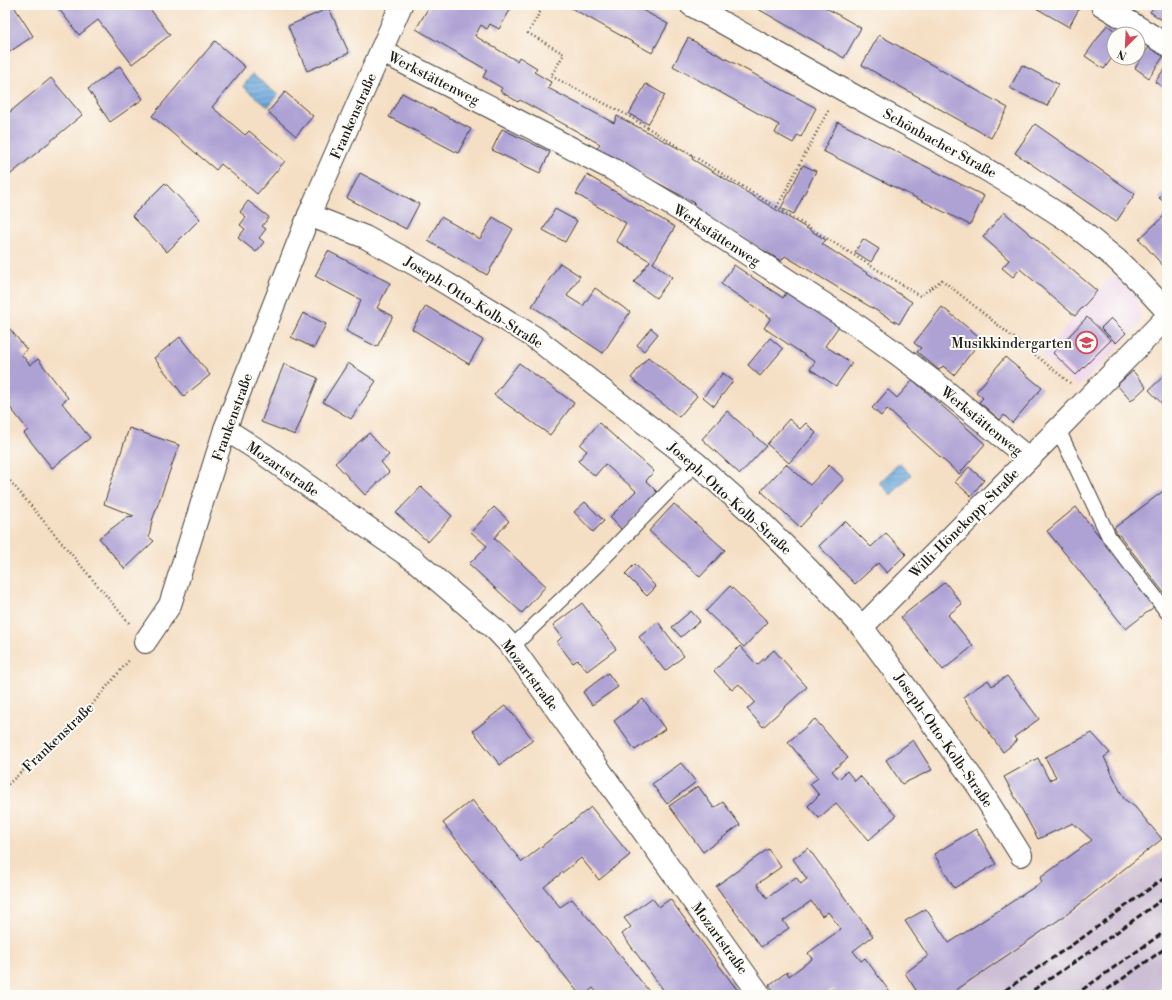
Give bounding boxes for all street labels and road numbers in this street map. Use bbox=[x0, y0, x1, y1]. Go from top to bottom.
street label: Werkstättenweg bbox=[384, 48, 483, 110]
street label: Frankenstraße bbox=[327, 71, 381, 162]
street label: Schönbacher Straße bbox=[880, 105, 999, 183]
street label: Werkstättenweg bbox=[669, 200, 764, 271]
street label: Joseph-Otto-Kolb-Straße bbox=[400, 252, 546, 353]
street label: Frankenstraße bbox=[209, 371, 257, 464]
street label: Werkstättenweg bbox=[936, 383, 1027, 461]
street label: Mozartstraße bbox=[243, 438, 322, 501]
street label: Joseph-Otto-Kolb-Straße bbox=[663, 438, 795, 559]
street label: Willi-Hönekopp-Straße bbox=[905, 465, 1023, 583]
street label: Mozartstraße bbox=[497, 636, 562, 715]
street label: Joseph-Otto-Kolb-Straße bbox=[889, 669, 997, 811]
street label: Frankenstraße bbox=[19, 699, 98, 776]
street label: Mozartstraße bbox=[687, 899, 751, 978]

